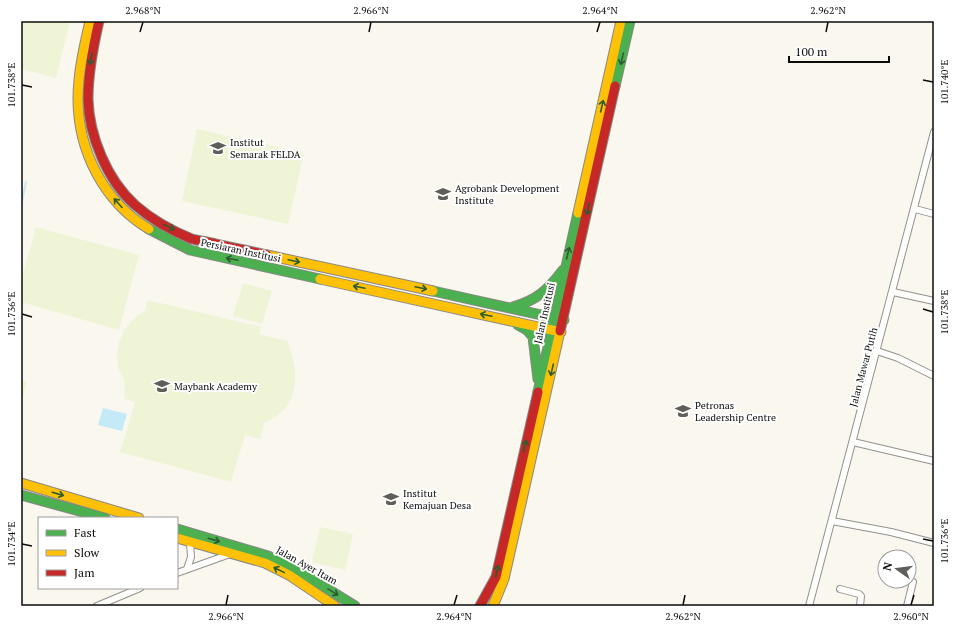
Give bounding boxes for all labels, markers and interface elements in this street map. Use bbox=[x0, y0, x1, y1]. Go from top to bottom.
text: 2.968°N bbox=[125, 4, 162, 17]
text: 2.966°N bbox=[353, 4, 390, 17]
text: 2.964°N bbox=[582, 4, 619, 17]
text: 2.962°N bbox=[810, 4, 847, 17]
scale bar bbox=[789, 38, 889, 64]
text: 100 m bbox=[795, 44, 828, 59]
one-way arrow bbox=[87, 52, 95, 65]
one-way arrow bbox=[617, 52, 625, 65]
text: 101.740°E bbox=[938, 59, 951, 104]
text: 101.738°E bbox=[5, 62, 18, 107]
one-way arrow bbox=[598, 99, 606, 112]
place label: Institut Semarak FELDA bbox=[230, 136, 301, 161]
school or university icon: Institut Semarak FELDA bbox=[209, 139, 227, 157]
place label: Agrobank Development Institute bbox=[455, 182, 560, 207]
school or university icon: Agrobank Development Institute bbox=[434, 185, 452, 203]
one-way arrow bbox=[114, 198, 123, 208]
one-way arrow bbox=[584, 202, 592, 215]
one-way arrow bbox=[163, 224, 175, 231]
street label: Persiaran Institusi bbox=[200, 236, 282, 265]
one-way arrow bbox=[565, 247, 573, 260]
one-way arrow bbox=[226, 255, 239, 263]
one-way arrow bbox=[287, 257, 300, 265]
street label: Jalan Institusi bbox=[531, 281, 558, 345]
one-way arrow bbox=[352, 283, 365, 291]
one-way arrow bbox=[414, 285, 427, 293]
text: 101.738°E bbox=[938, 289, 951, 334]
text: 101.736°E bbox=[5, 291, 18, 336]
one-way arrow bbox=[479, 311, 492, 319]
street label: Jalan Mawar Putih bbox=[847, 326, 880, 408]
one-way arrow bbox=[548, 363, 556, 376]
school or university icon: Maybank Academy bbox=[153, 377, 171, 395]
place label: Maybank Academy bbox=[174, 380, 258, 393]
place label: Petronas Leadership Centre bbox=[695, 399, 776, 424]
school or university icon: Petronas Leadership Centre bbox=[674, 402, 692, 420]
one-way arrow bbox=[521, 440, 529, 453]
place label: Institut Kemajuan Desa bbox=[403, 487, 471, 512]
school or university icon: Institut Kemajuan Desa bbox=[382, 490, 400, 508]
one-way arrow bbox=[52, 491, 65, 498]
legend bbox=[38, 517, 178, 589]
text: 101.736°E bbox=[938, 518, 951, 563]
text: 101.734°E bbox=[5, 521, 18, 566]
text: Fast bbox=[74, 525, 97, 540]
one-way arrow bbox=[208, 537, 221, 544]
street label: Jalan Ayer Itam bbox=[274, 543, 340, 588]
text: Slow bbox=[74, 545, 100, 560]
north arrow bbox=[877, 549, 917, 589]
text: N bbox=[879, 560, 895, 572]
text: Jam bbox=[74, 565, 95, 580]
one-way arrow bbox=[494, 565, 502, 578]
one-way arrow bbox=[273, 566, 285, 573]
one-way arrow bbox=[327, 588, 339, 596]
text: 2.966°N bbox=[208, 610, 245, 623]
text: 2.964°N bbox=[436, 610, 473, 623]
text: 2.962°N bbox=[665, 610, 702, 623]
text: 2.960°N bbox=[893, 610, 930, 623]

